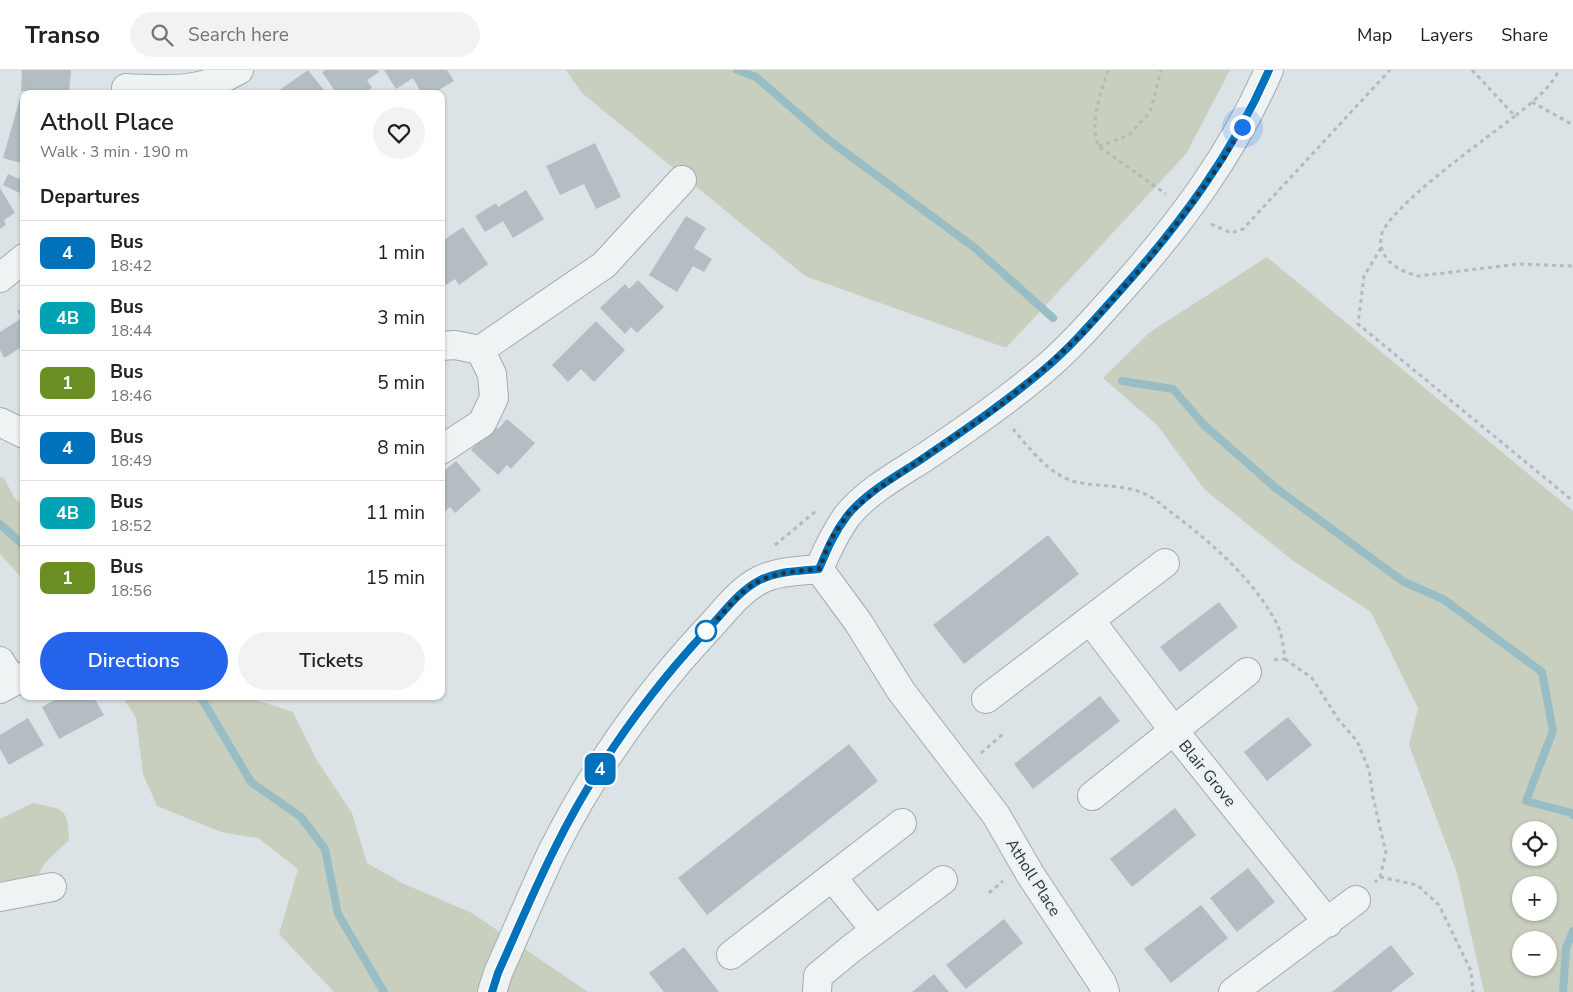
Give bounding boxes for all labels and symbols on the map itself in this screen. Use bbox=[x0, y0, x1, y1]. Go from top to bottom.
your location bbox=[1230, 115, 1255, 140]
unlabelled marker bbox=[695, 620, 717, 642]
street label: Blair Grove bbox=[1173, 736, 1241, 812]
line badge: 4 bbox=[584, 753, 616, 785]
street label: Atholl Place bbox=[1001, 834, 1066, 921]

